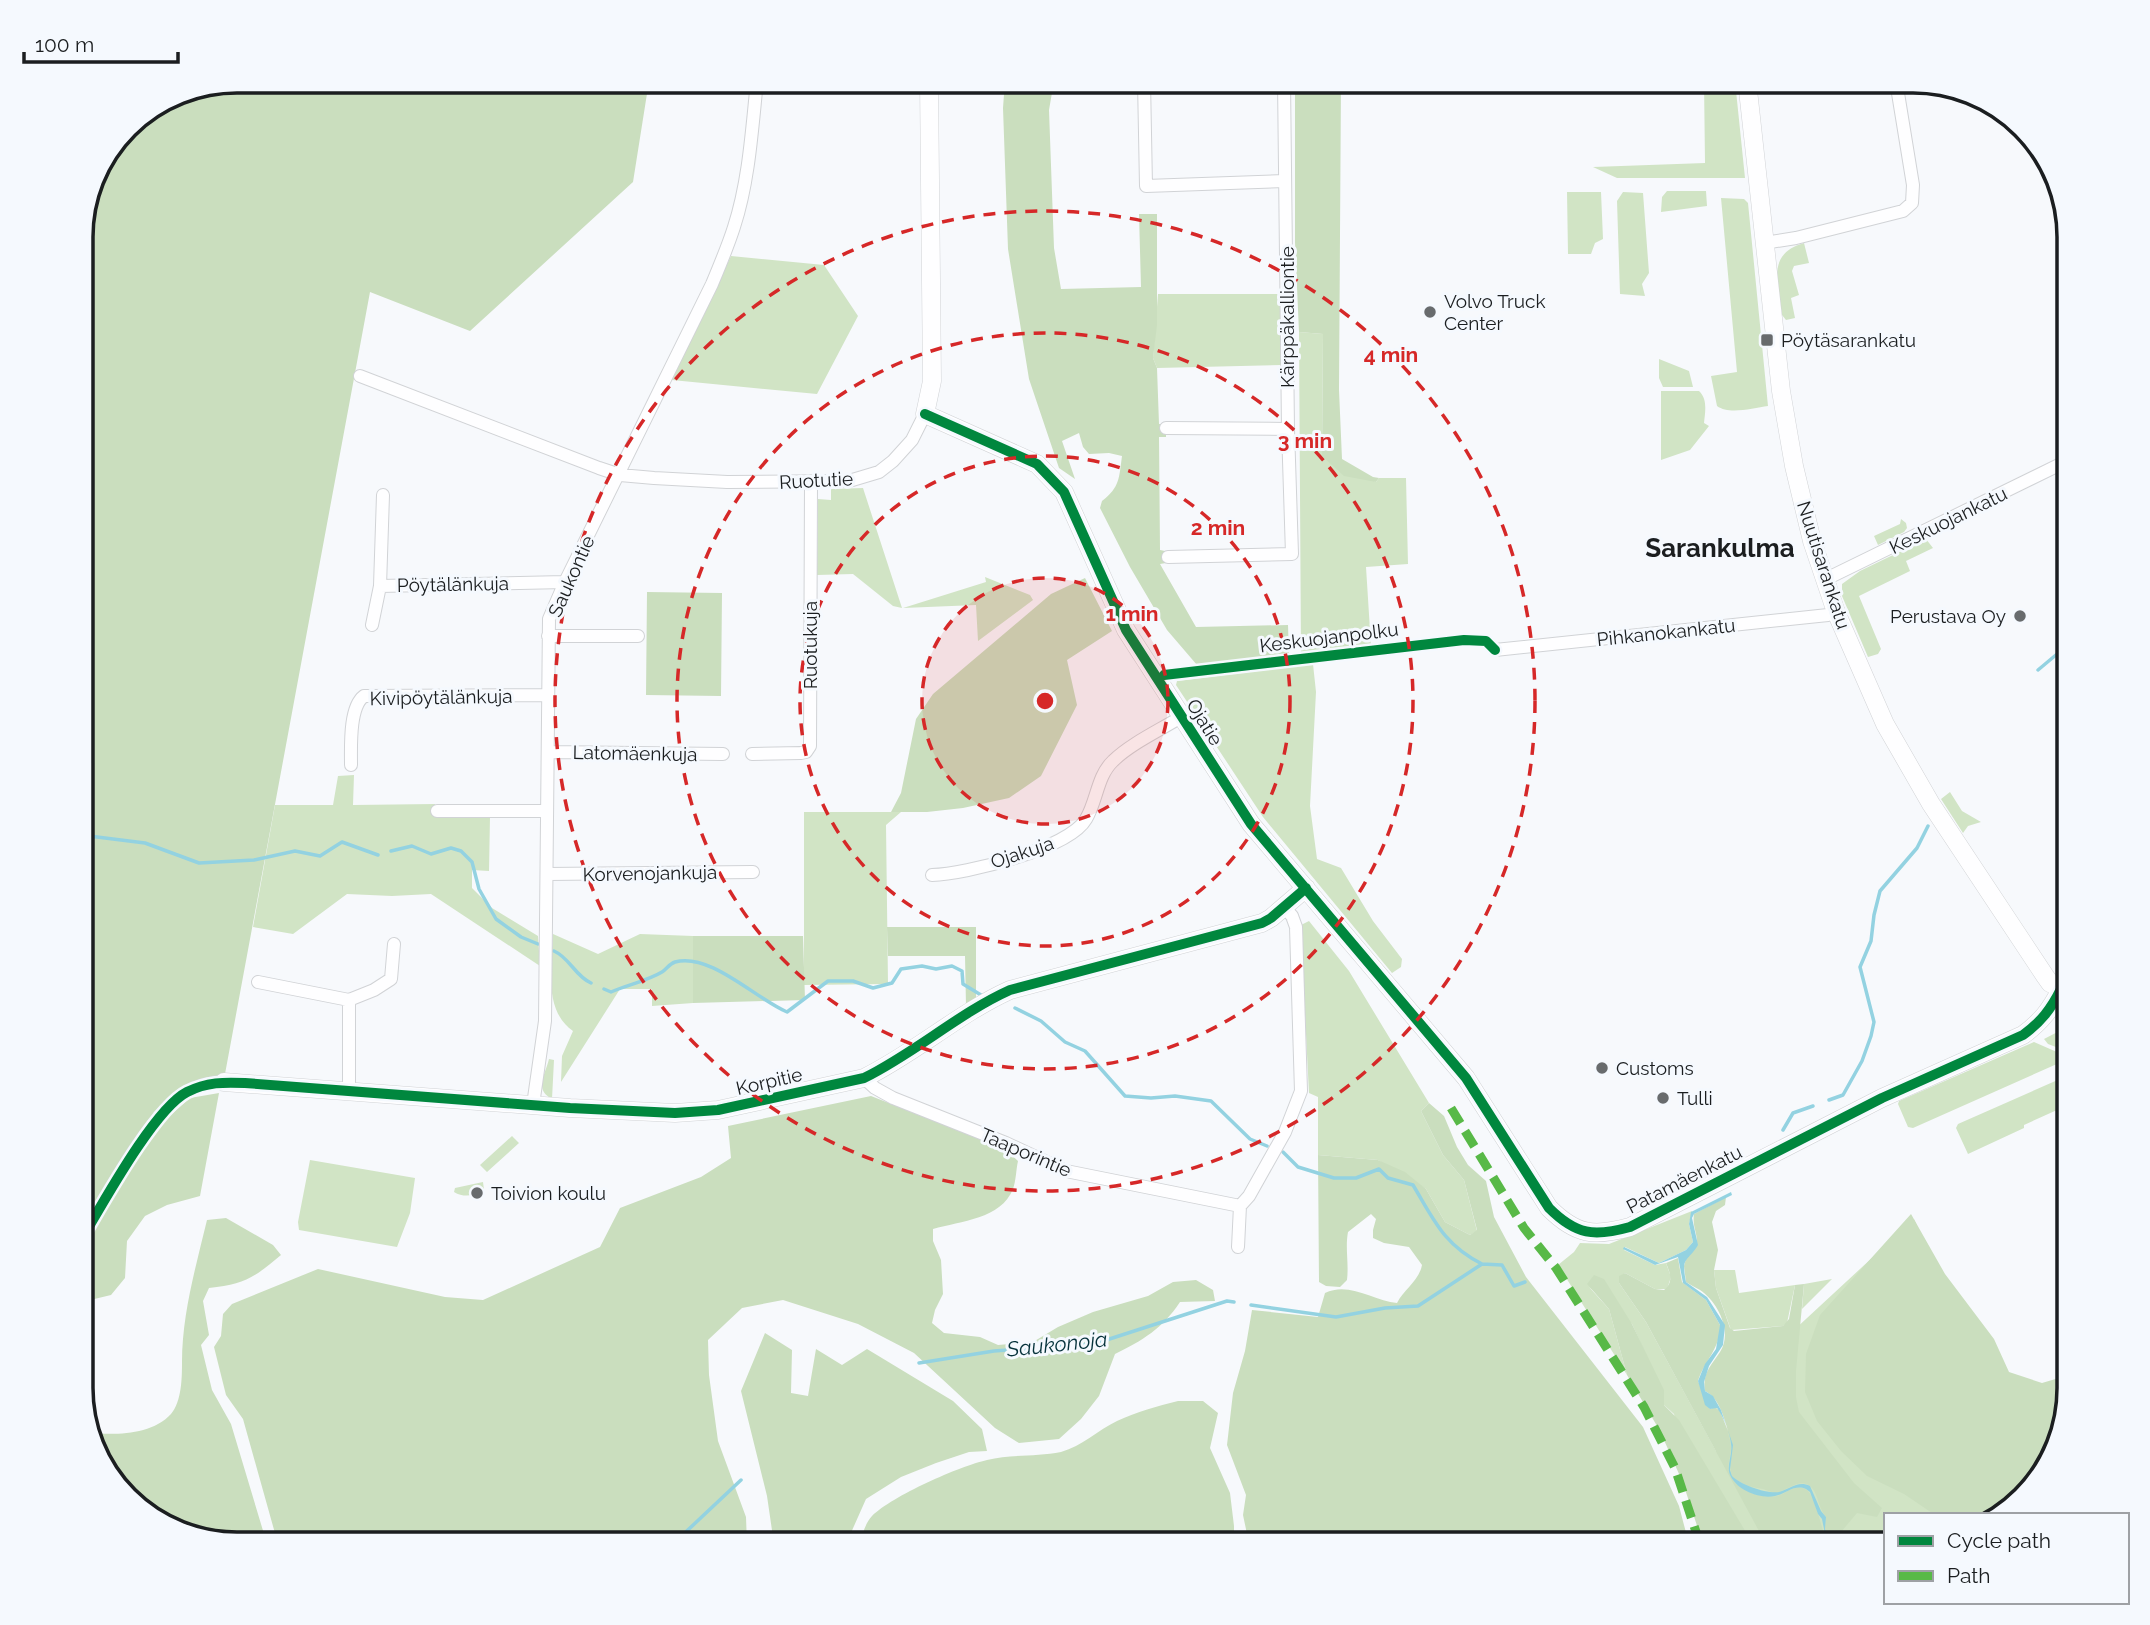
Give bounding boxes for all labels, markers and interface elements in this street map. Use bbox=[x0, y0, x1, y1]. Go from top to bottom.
scale bar bbox=[24, 21, 178, 65]
text: 100 m bbox=[35, 32, 94, 57]
street label: Kärppäkalliontie bbox=[1276, 246, 1298, 388]
place label: Volvo Truck Center bbox=[1444, 290, 1546, 334]
marker: Volvo Truck Center bbox=[1422, 304, 1438, 320]
place label: Pöytäsarankatu bbox=[1781, 329, 1916, 351]
marker: Pöytäsarankatu bbox=[1759, 332, 1775, 348]
text: 4 min bbox=[1364, 342, 1418, 367]
text: 3 min bbox=[1278, 428, 1332, 453]
street label: Ruotutie bbox=[778, 467, 854, 493]
street label: Keskuojankatu bbox=[1886, 482, 2010, 558]
street label: Nuutisarankatu bbox=[1793, 498, 1855, 632]
text: 2 min bbox=[1191, 515, 1245, 540]
street label: Saukontie bbox=[543, 532, 599, 620]
district label: Sarankulma bbox=[1645, 533, 1795, 563]
street label: Pöytälänkuja bbox=[397, 572, 509, 596]
street label: Ruotukuja bbox=[799, 601, 821, 689]
text: 1 min bbox=[1105, 601, 1159, 626]
place label: Perustava Oy bbox=[1890, 605, 2006, 627]
marker: Perustava Oy bbox=[2012, 608, 2028, 624]
street label: Pihkanokankatu bbox=[1596, 614, 1736, 650]
street label: Keskuojanpolku bbox=[1258, 618, 1400, 656]
street label: Kivipöytälänkuja bbox=[369, 685, 513, 709]
centre of rings bbox=[1033, 689, 1057, 713]
street label: Ojatie bbox=[1182, 695, 1228, 749]
street label: Latomäenkuja bbox=[572, 741, 698, 765]
street label: Ojakuja bbox=[988, 832, 1056, 872]
street label: Korvenojankuja bbox=[583, 861, 717, 885]
place label: Customs bbox=[1616, 1057, 1694, 1079]
marker: Customs bbox=[1594, 1060, 1610, 1076]
street label: Korpitie bbox=[734, 1063, 804, 1099]
place label: Tulli bbox=[1677, 1087, 1713, 1109]
marker: Tulli bbox=[1655, 1090, 1671, 1106]
street label: Taaporintie bbox=[977, 1123, 1075, 1181]
street label: Patamäenkatu bbox=[1623, 1140, 1745, 1218]
place label: Toivion koulu bbox=[491, 1182, 606, 1204]
marker: Toivion koulu bbox=[469, 1185, 485, 1201]
water label: Saukonoja bbox=[1005, 1326, 1108, 1362]
legend bbox=[1884, 1513, 2129, 1604]
text: Cycle path bbox=[1947, 1528, 2051, 1553]
text: Path bbox=[1947, 1563, 1991, 1588]

